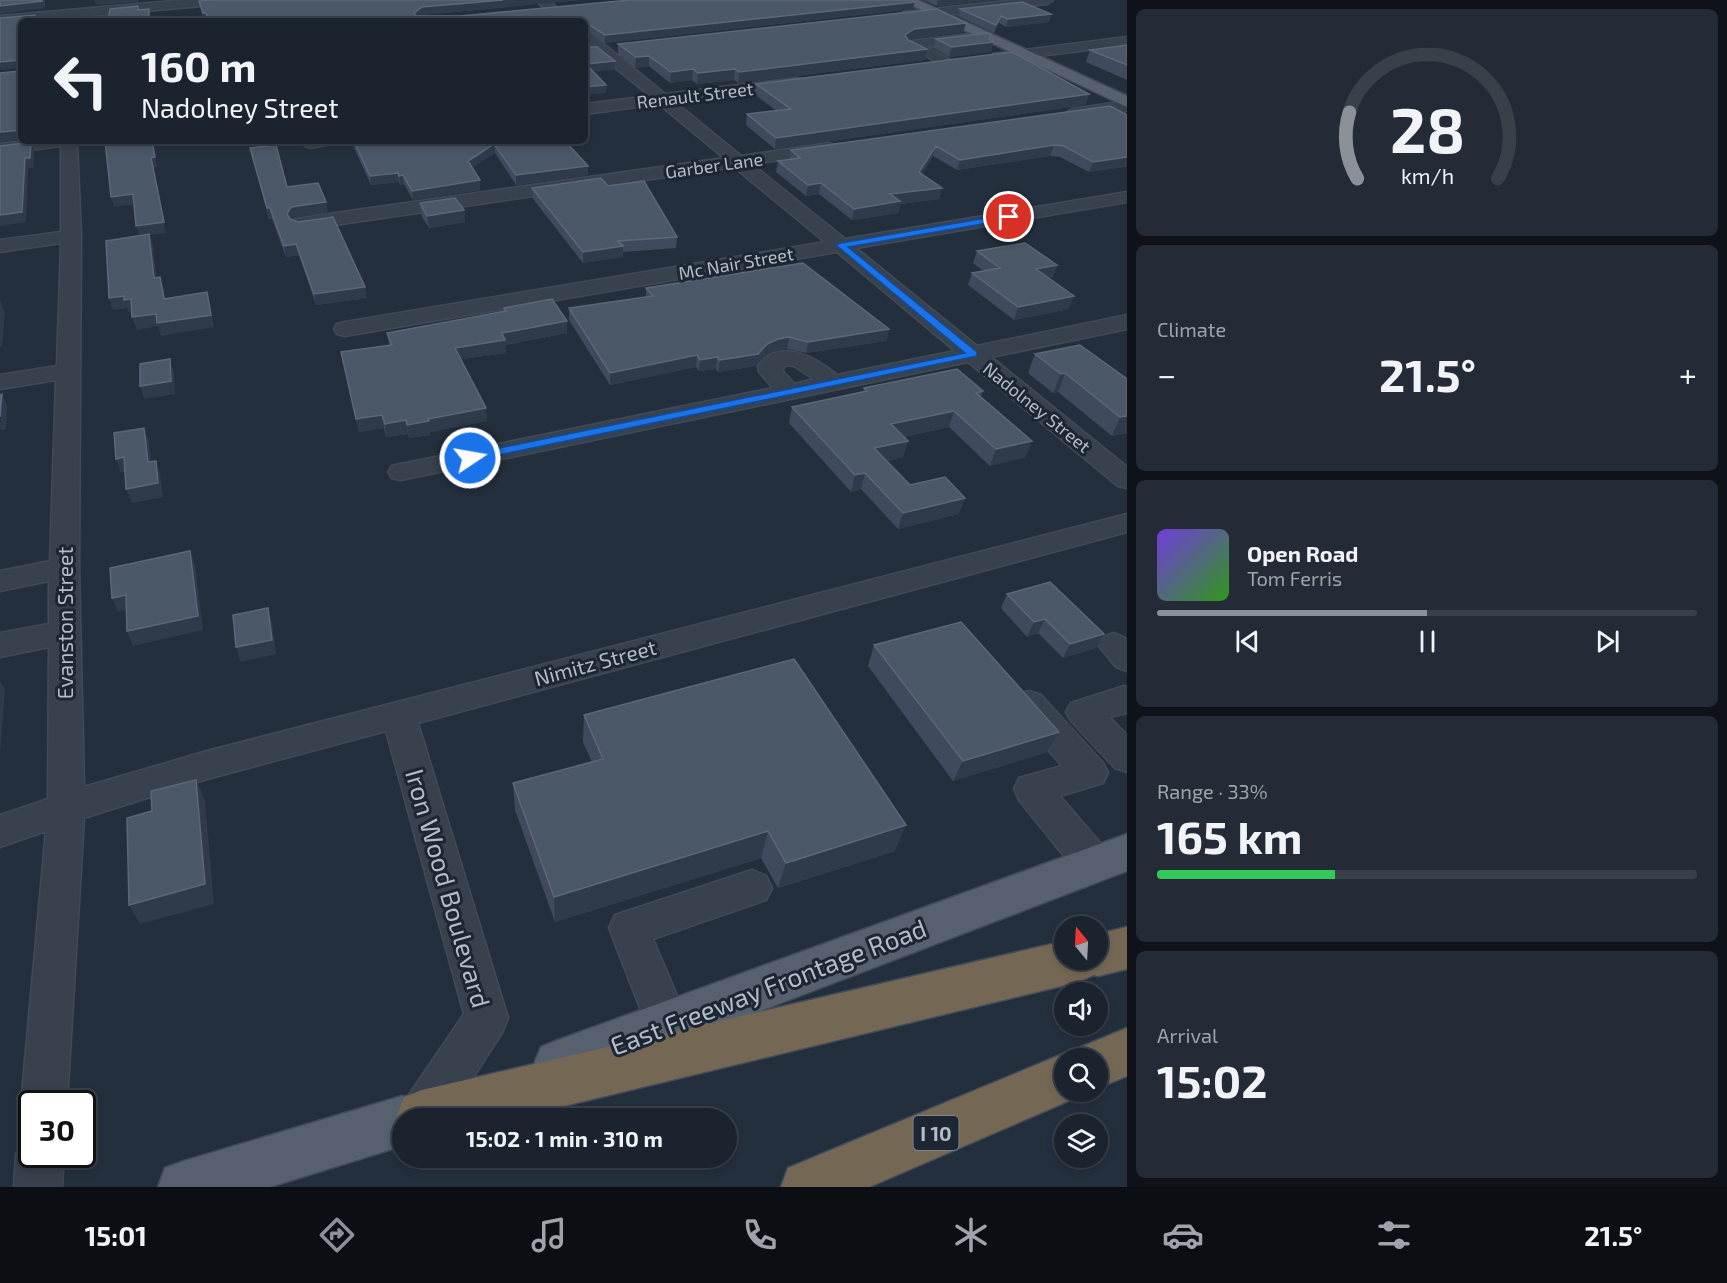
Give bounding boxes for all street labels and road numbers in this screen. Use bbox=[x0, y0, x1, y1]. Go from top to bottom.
street label: Renault Street bbox=[635, 77, 755, 113]
street label: Garber Lane bbox=[664, 147, 764, 183]
street label: Mc Nair Street bbox=[677, 242, 795, 284]
street label: Nadolney Street bbox=[979, 357, 1095, 457]
street label: Evanston Street bbox=[52, 547, 77, 699]
street label: Nimitz Street bbox=[531, 634, 659, 690]
street label: Iron Wood Boulevard bbox=[400, 765, 498, 1011]
street label: East Freeway Frontage Road bbox=[606, 911, 930, 1061]
road number: I 10 bbox=[914, 1116, 958, 1150]

